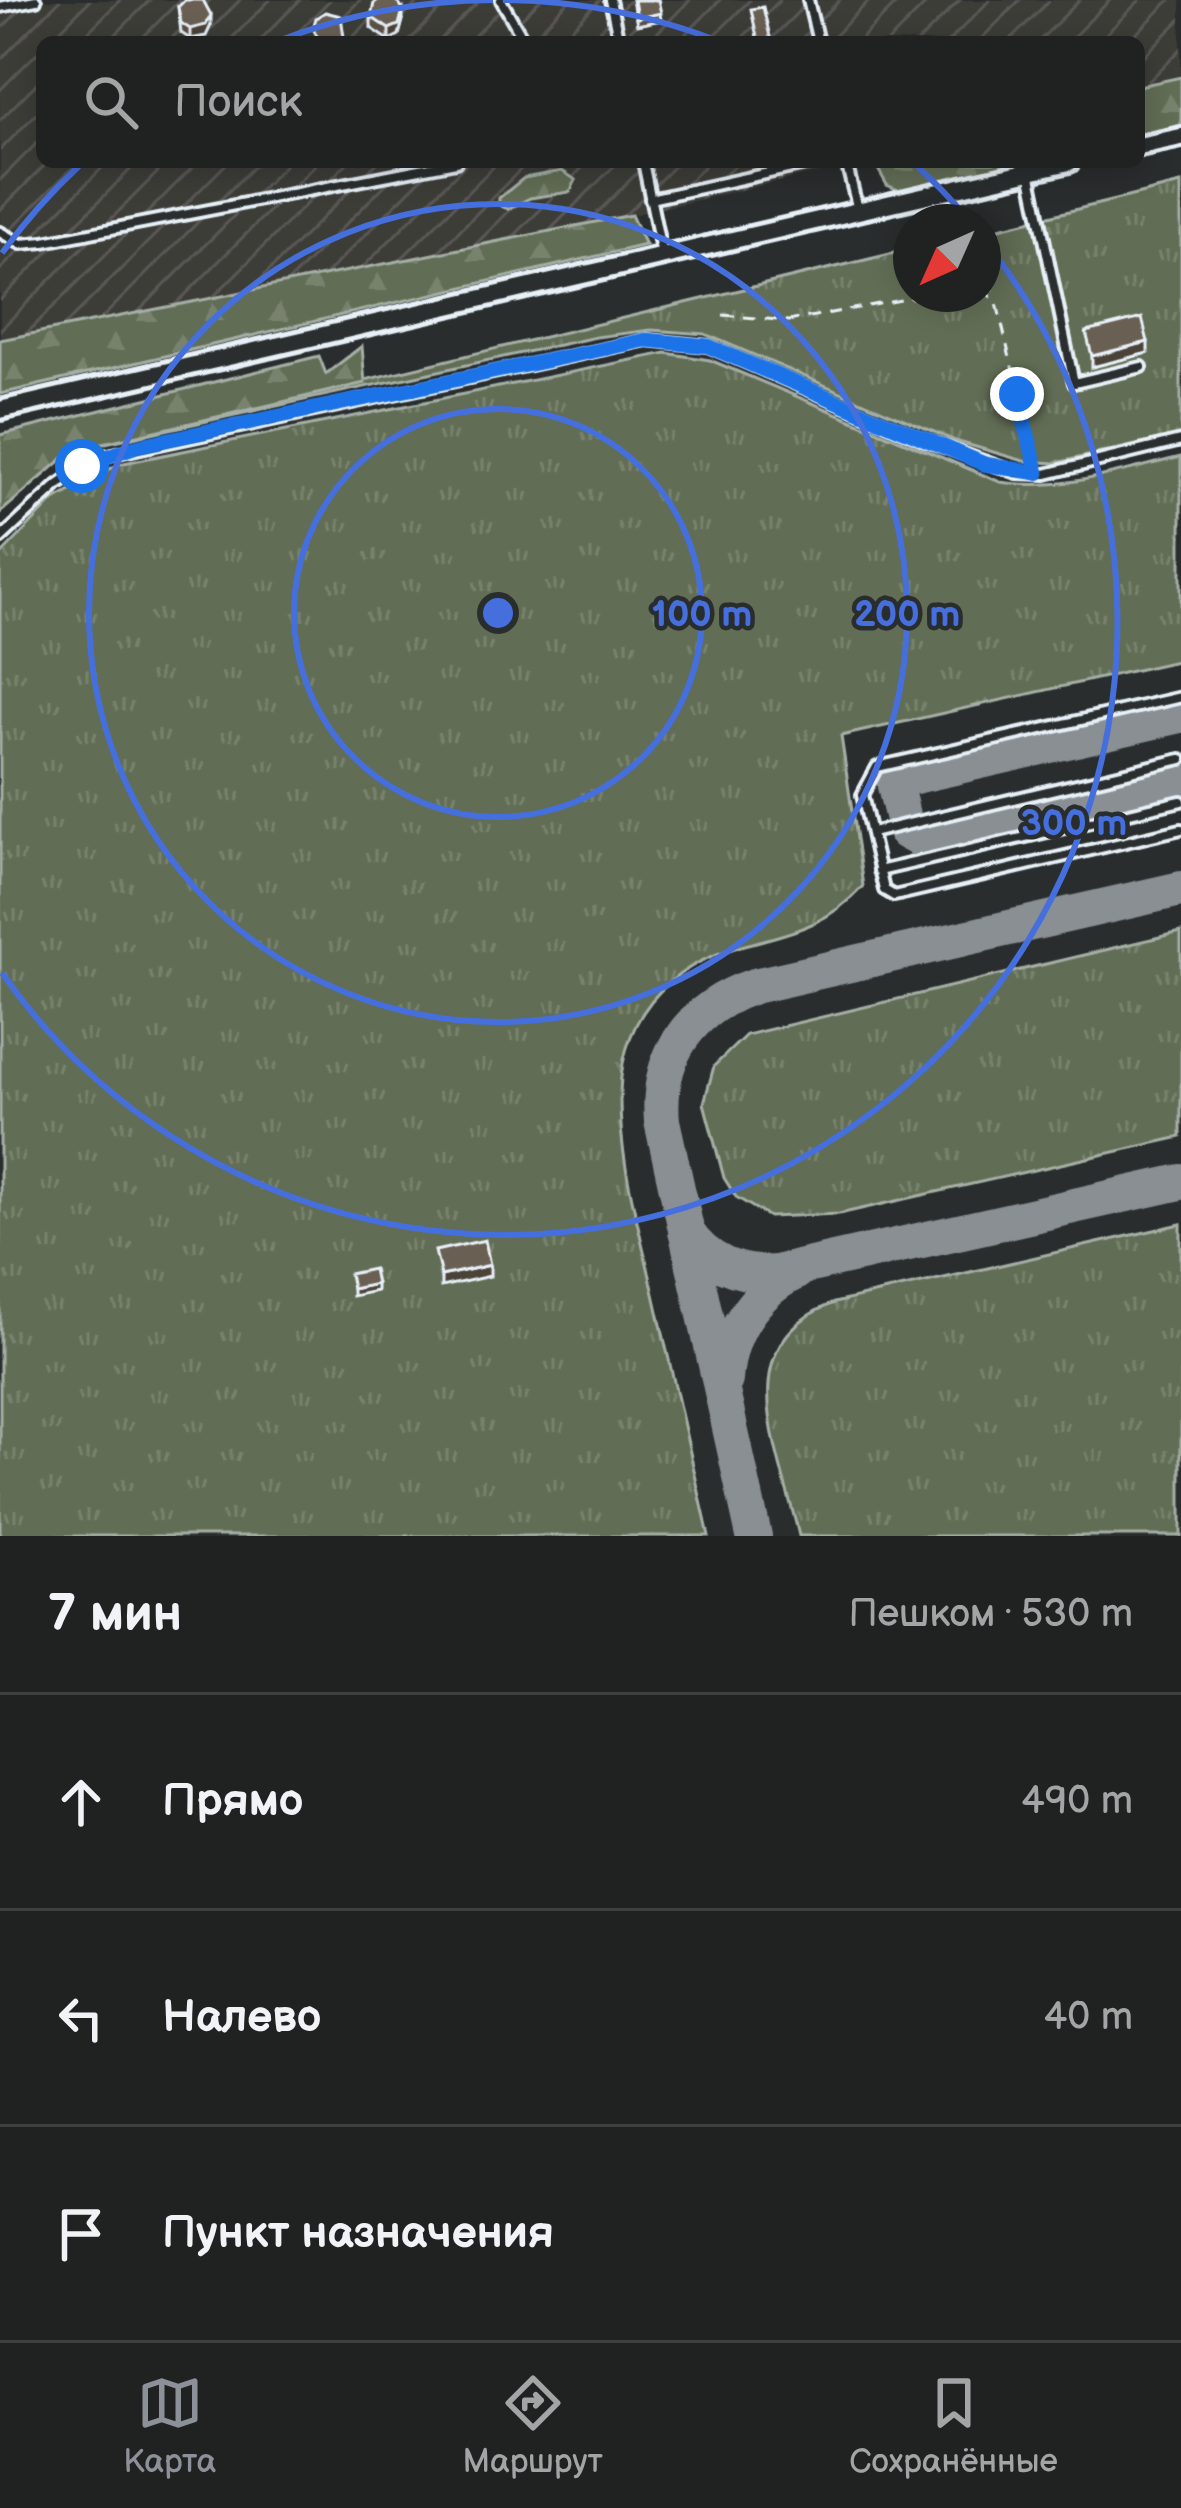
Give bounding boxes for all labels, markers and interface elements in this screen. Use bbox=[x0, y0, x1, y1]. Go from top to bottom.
search box bbox=[36, 36, 1145, 168]
icon: search bbox=[78, 69, 144, 135]
text: Поиск bbox=[174, 75, 302, 130]
north arrow bbox=[893, 204, 1001, 312]
route end bbox=[990, 367, 1044, 421]
route start bbox=[55, 439, 109, 493]
centre of rings bbox=[477, 592, 519, 634]
text: 100 m bbox=[652, 594, 752, 637]
text: 200 m bbox=[854, 594, 960, 637]
text: 300 m bbox=[1021, 803, 1127, 846]
text: 7 мин bbox=[48, 1584, 182, 1645]
text: Пешком · 530 m bbox=[848, 1591, 1133, 1638]
icon: ahead bbox=[48, 1769, 114, 1835]
text: Прямо bbox=[162, 1774, 303, 1829]
text: 490 m bbox=[1021, 1778, 1133, 1825]
icon: left bbox=[48, 1985, 114, 2051]
text: Налево bbox=[162, 1990, 321, 2045]
text: 40 m bbox=[1043, 1994, 1133, 2041]
icon: arrive bbox=[48, 2201, 114, 2267]
text: Пункт назначения bbox=[162, 2206, 554, 2261]
tab: Карта bbox=[123, 2370, 216, 2482]
tab: Маршрут bbox=[463, 2370, 603, 2482]
tab: Сохранённые bbox=[849, 2370, 1058, 2482]

